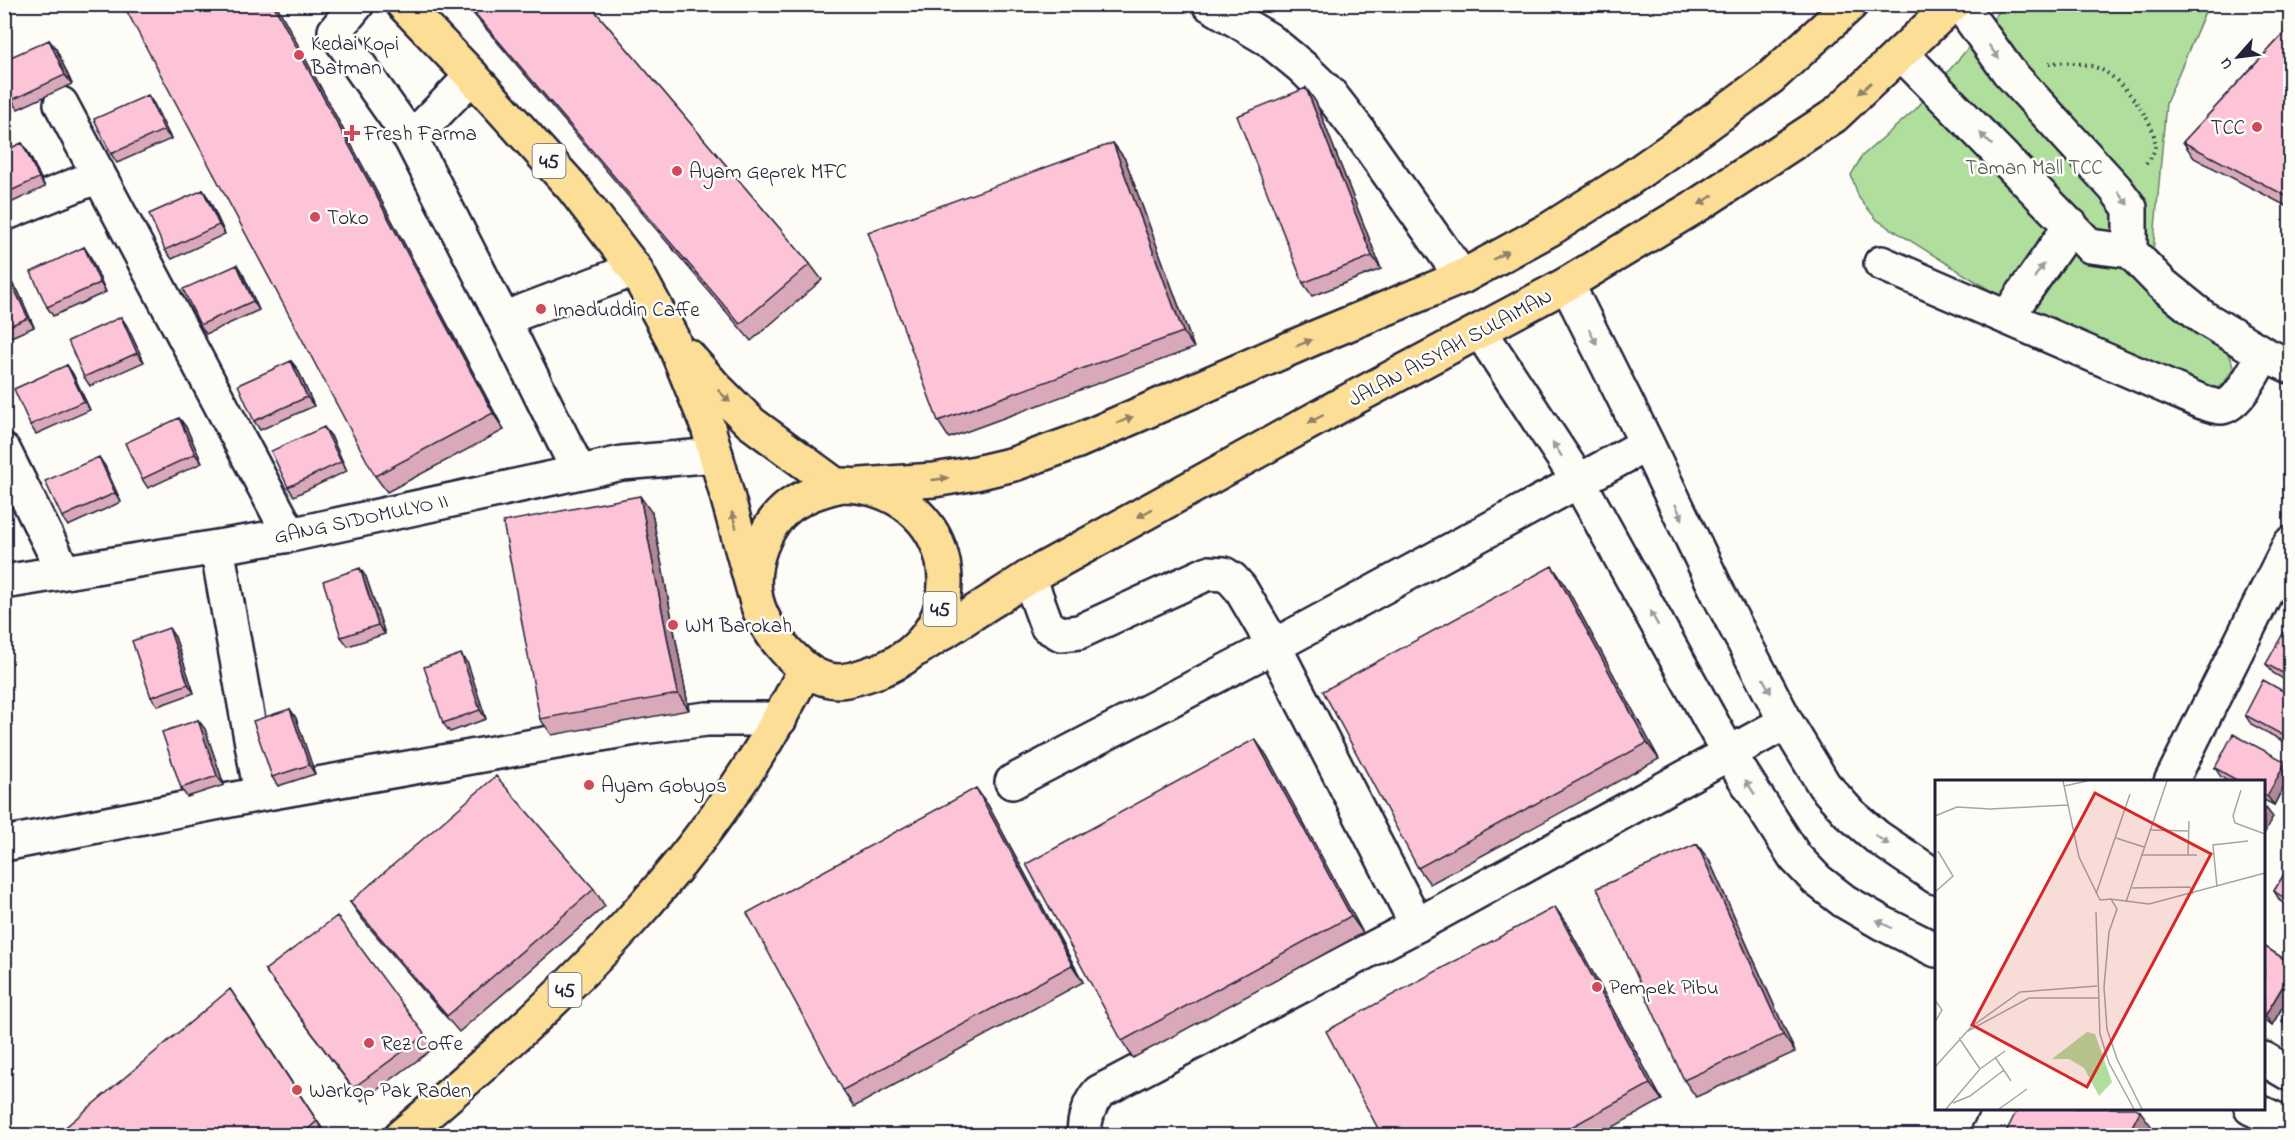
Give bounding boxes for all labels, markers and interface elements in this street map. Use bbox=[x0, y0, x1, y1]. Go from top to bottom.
north arrow bbox=[2208, 27, 2268, 87]
place label: Kedai Kopi Batman bbox=[310, 30, 399, 84]
one-way arrow bbox=[1988, 43, 2000, 59]
marker: Kedai Kopi Batman bbox=[292, 48, 306, 62]
text: U bbox=[2214, 53, 2239, 73]
one-way arrow bbox=[1857, 81, 1872, 95]
place label: TCC bbox=[2211, 114, 2245, 144]
place label: Fresh Farma bbox=[363, 120, 477, 150]
marker: TCC bbox=[2250, 120, 2264, 134]
marker: Fresh Farma bbox=[345, 126, 359, 140]
one-way arrow bbox=[1979, 131, 1993, 146]
road number: 45 bbox=[532, 144, 566, 178]
park label: Taman Mall TCC bbox=[1965, 154, 2103, 184]
place label: Ayam Geprek MFC bbox=[689, 158, 847, 190]
marker: Ayam Geprek MFC bbox=[670, 164, 684, 178]
one-way arrow bbox=[2116, 191, 2128, 206]
one-way arrow bbox=[1698, 195, 1714, 206]
place label: Toko bbox=[327, 204, 369, 234]
marker: Toko bbox=[308, 210, 322, 224]
one-way arrow bbox=[1493, 250, 1510, 260]
one-way arrow bbox=[2033, 263, 2044, 279]
street label: JALAN AISYAH SULAIMAN bbox=[1344, 282, 1558, 415]
place label: Imaduddin Caffe bbox=[553, 296, 700, 326]
marker: Imaduddin Caffe bbox=[534, 302, 548, 316]
one-way arrow bbox=[1589, 328, 1598, 345]
one-way arrow bbox=[1295, 337, 1313, 347]
one-way arrow bbox=[716, 388, 730, 402]
one-way arrow bbox=[1307, 414, 1324, 424]
one-way arrow bbox=[1116, 415, 1134, 424]
one-way arrow bbox=[1552, 440, 1563, 457]
one-way arrow bbox=[930, 474, 949, 483]
street label: GANG SIDOMULYO II bbox=[272, 487, 451, 553]
one-way arrow bbox=[1675, 503, 1684, 520]
one-way arrow bbox=[1137, 508, 1154, 518]
one-way arrow bbox=[729, 511, 739, 529]
road number: 45 bbox=[924, 592, 956, 626]
one-way arrow bbox=[1649, 609, 1659, 626]
place label: WM Barokah bbox=[685, 612, 792, 642]
marker: WM Barokah bbox=[666, 618, 680, 632]
one-way arrow bbox=[1762, 677, 1772, 694]
place label: Ayam Gobyos bbox=[601, 772, 727, 804]
marker: Ayam Gobyos bbox=[582, 778, 596, 792]
one-way arrow bbox=[1745, 779, 1756, 795]
inset map bbox=[1935, 780, 2265, 1110]
one-way arrow bbox=[1874, 834, 1890, 846]
one-way arrow bbox=[1875, 919, 1892, 929]
road number: 45 bbox=[548, 973, 582, 1007]
place label: Pempek Pibu bbox=[1609, 974, 1719, 1004]
marker: Pempek Pibu bbox=[1590, 980, 1604, 994]
place label: Rez Coffe bbox=[381, 1030, 464, 1060]
marker: Rez Coffe bbox=[362, 1036, 376, 1050]
place label: Warkop Pak Raden bbox=[309, 1077, 471, 1107]
marker: Warkop Pak Raden bbox=[290, 1083, 304, 1097]

